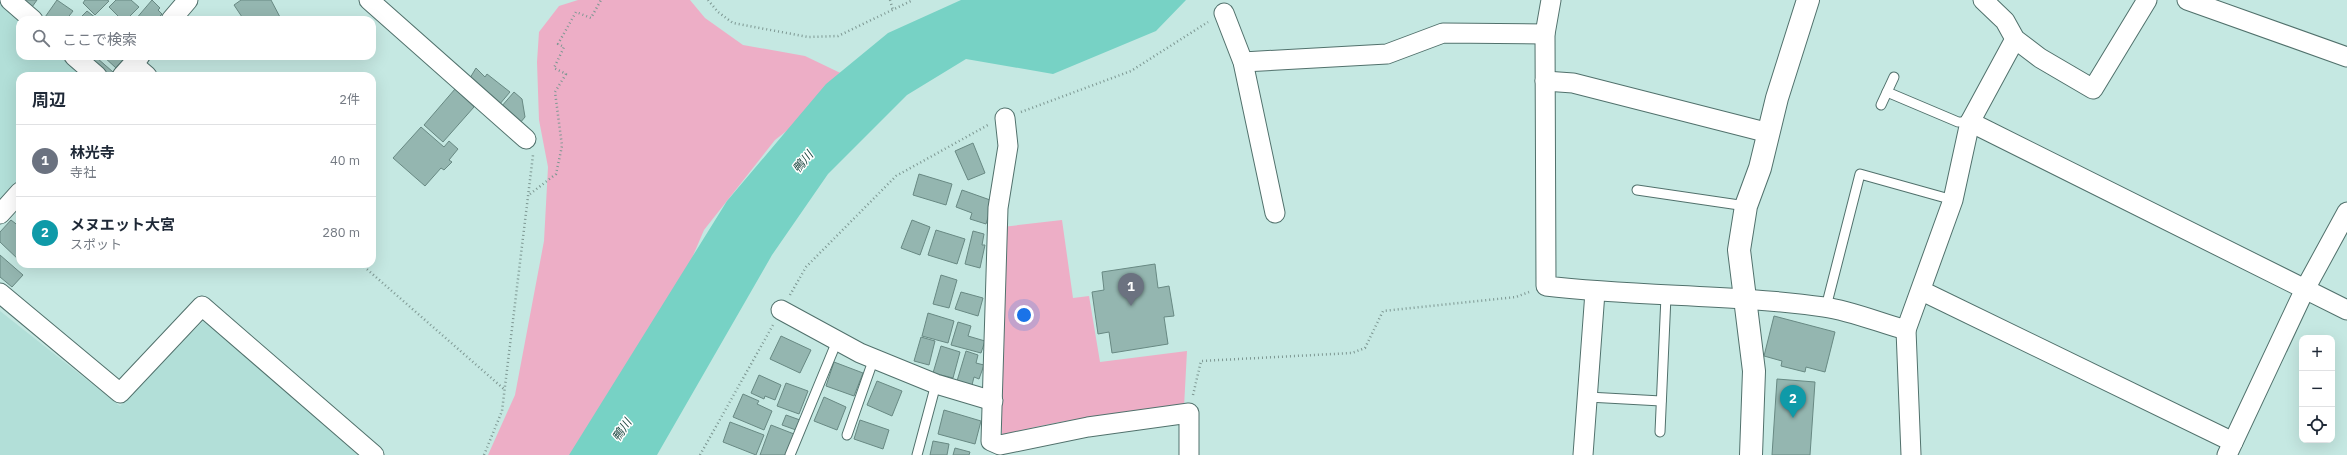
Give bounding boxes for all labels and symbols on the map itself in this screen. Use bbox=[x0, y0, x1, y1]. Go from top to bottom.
water label: 鴨川 bbox=[789, 146, 817, 176]
pin: 1 bbox=[1118, 273, 1144, 306]
your location bbox=[1014, 305, 1034, 325]
pin: 2 bbox=[1780, 385, 1806, 418]
water label: 鴨川 bbox=[609, 414, 636, 444]

